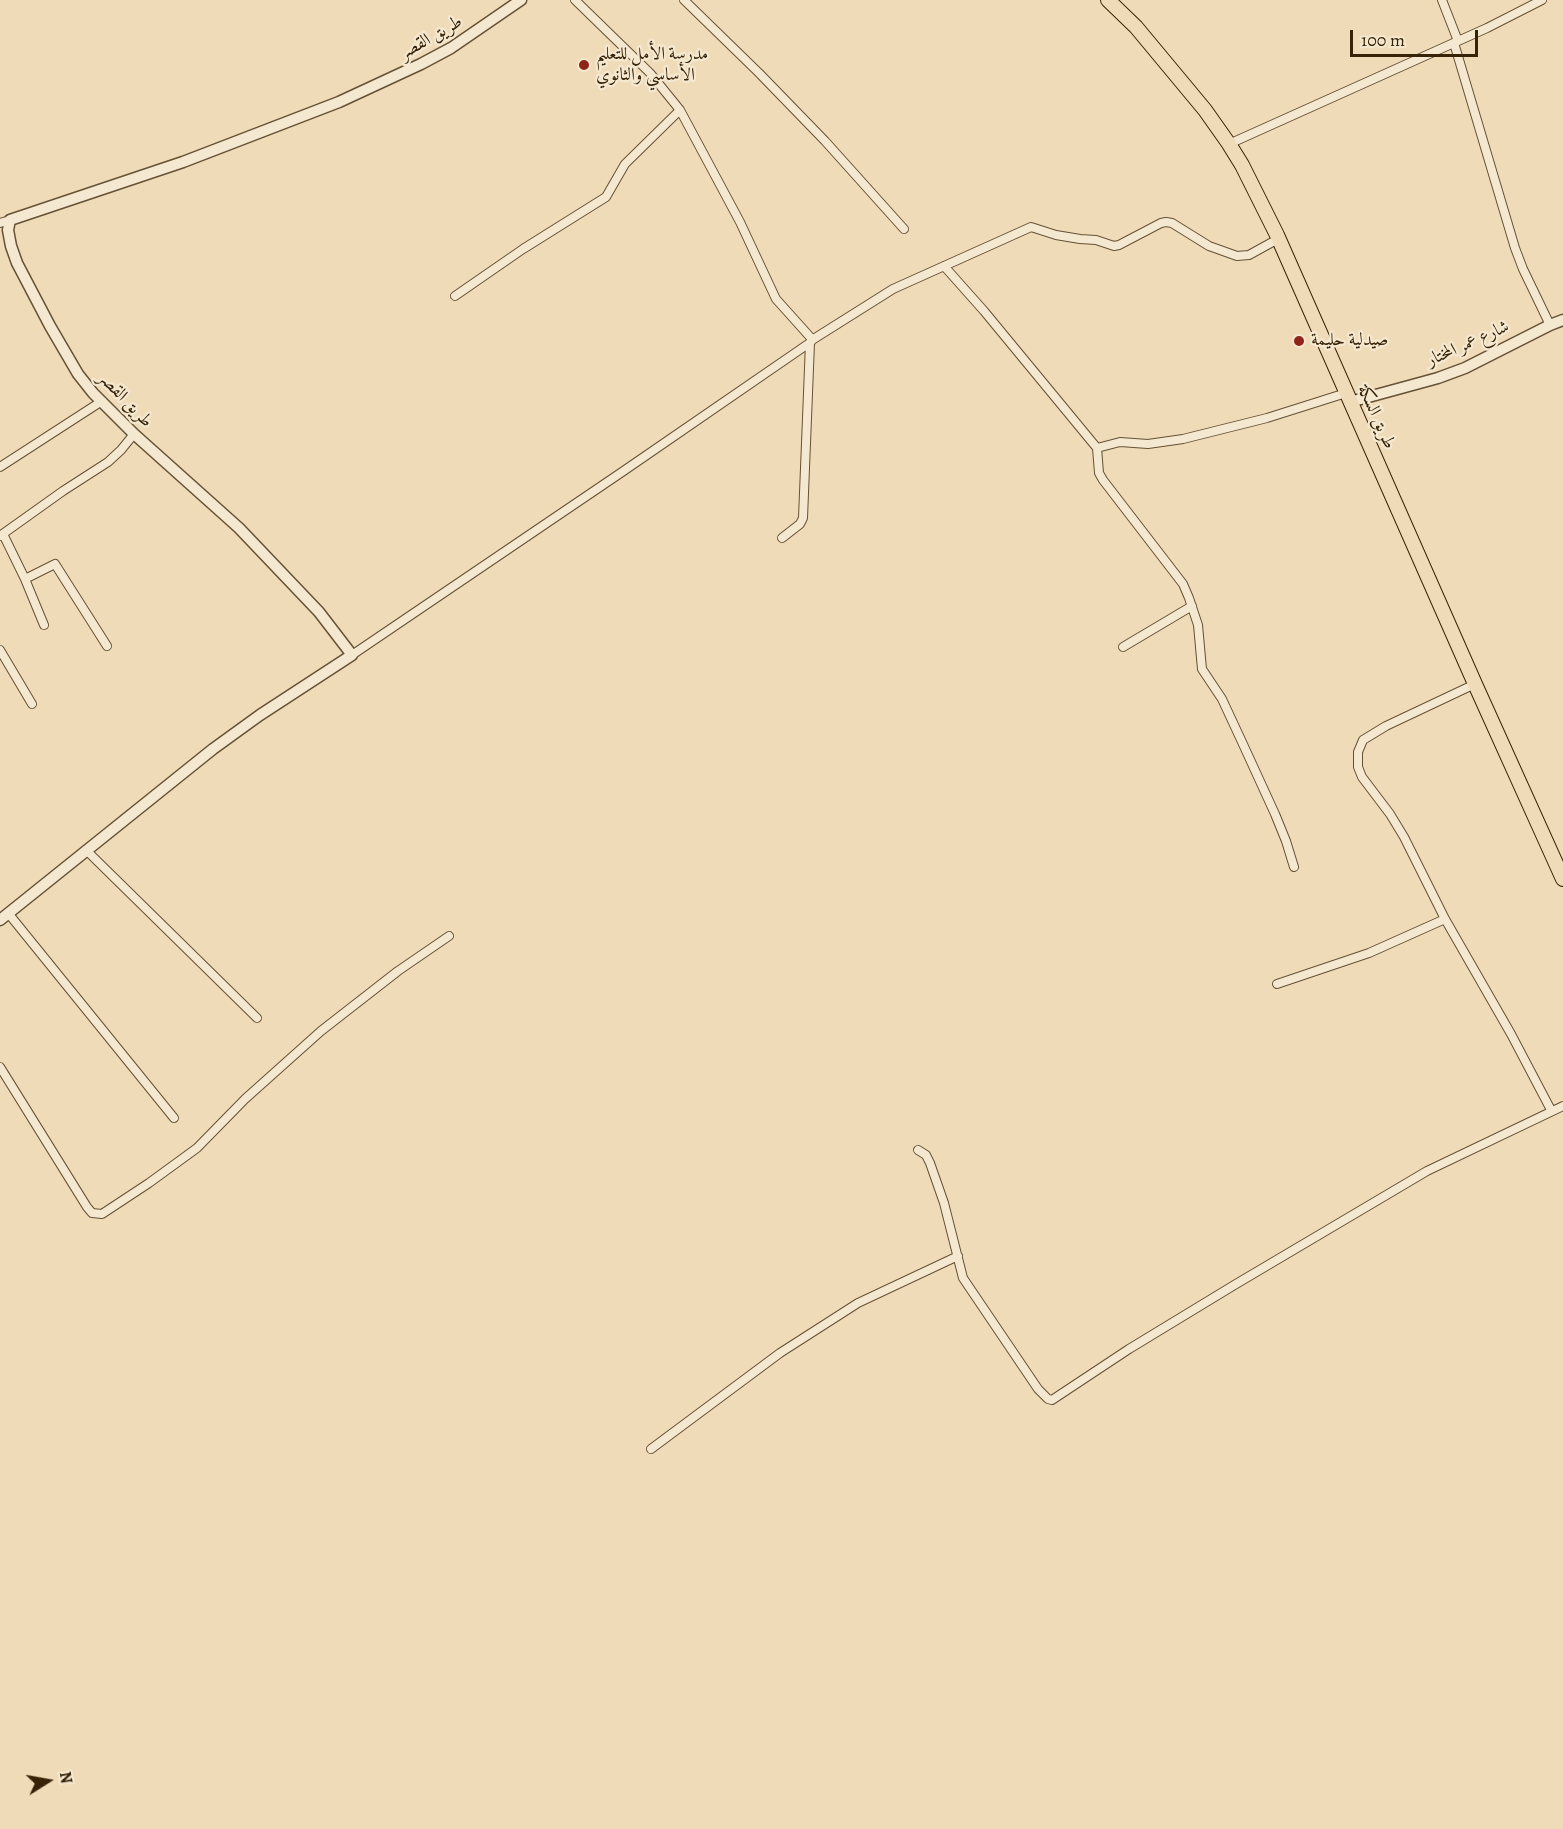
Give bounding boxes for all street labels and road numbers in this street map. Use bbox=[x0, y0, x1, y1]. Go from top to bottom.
street label: طريق القصر bbox=[396, 11, 466, 65]
street label: شارع عمر المختار bbox=[1423, 316, 1513, 372]
street label: طريق القصر bbox=[93, 368, 157, 432]
street label: طريق السكة bbox=[1352, 381, 1400, 453]

